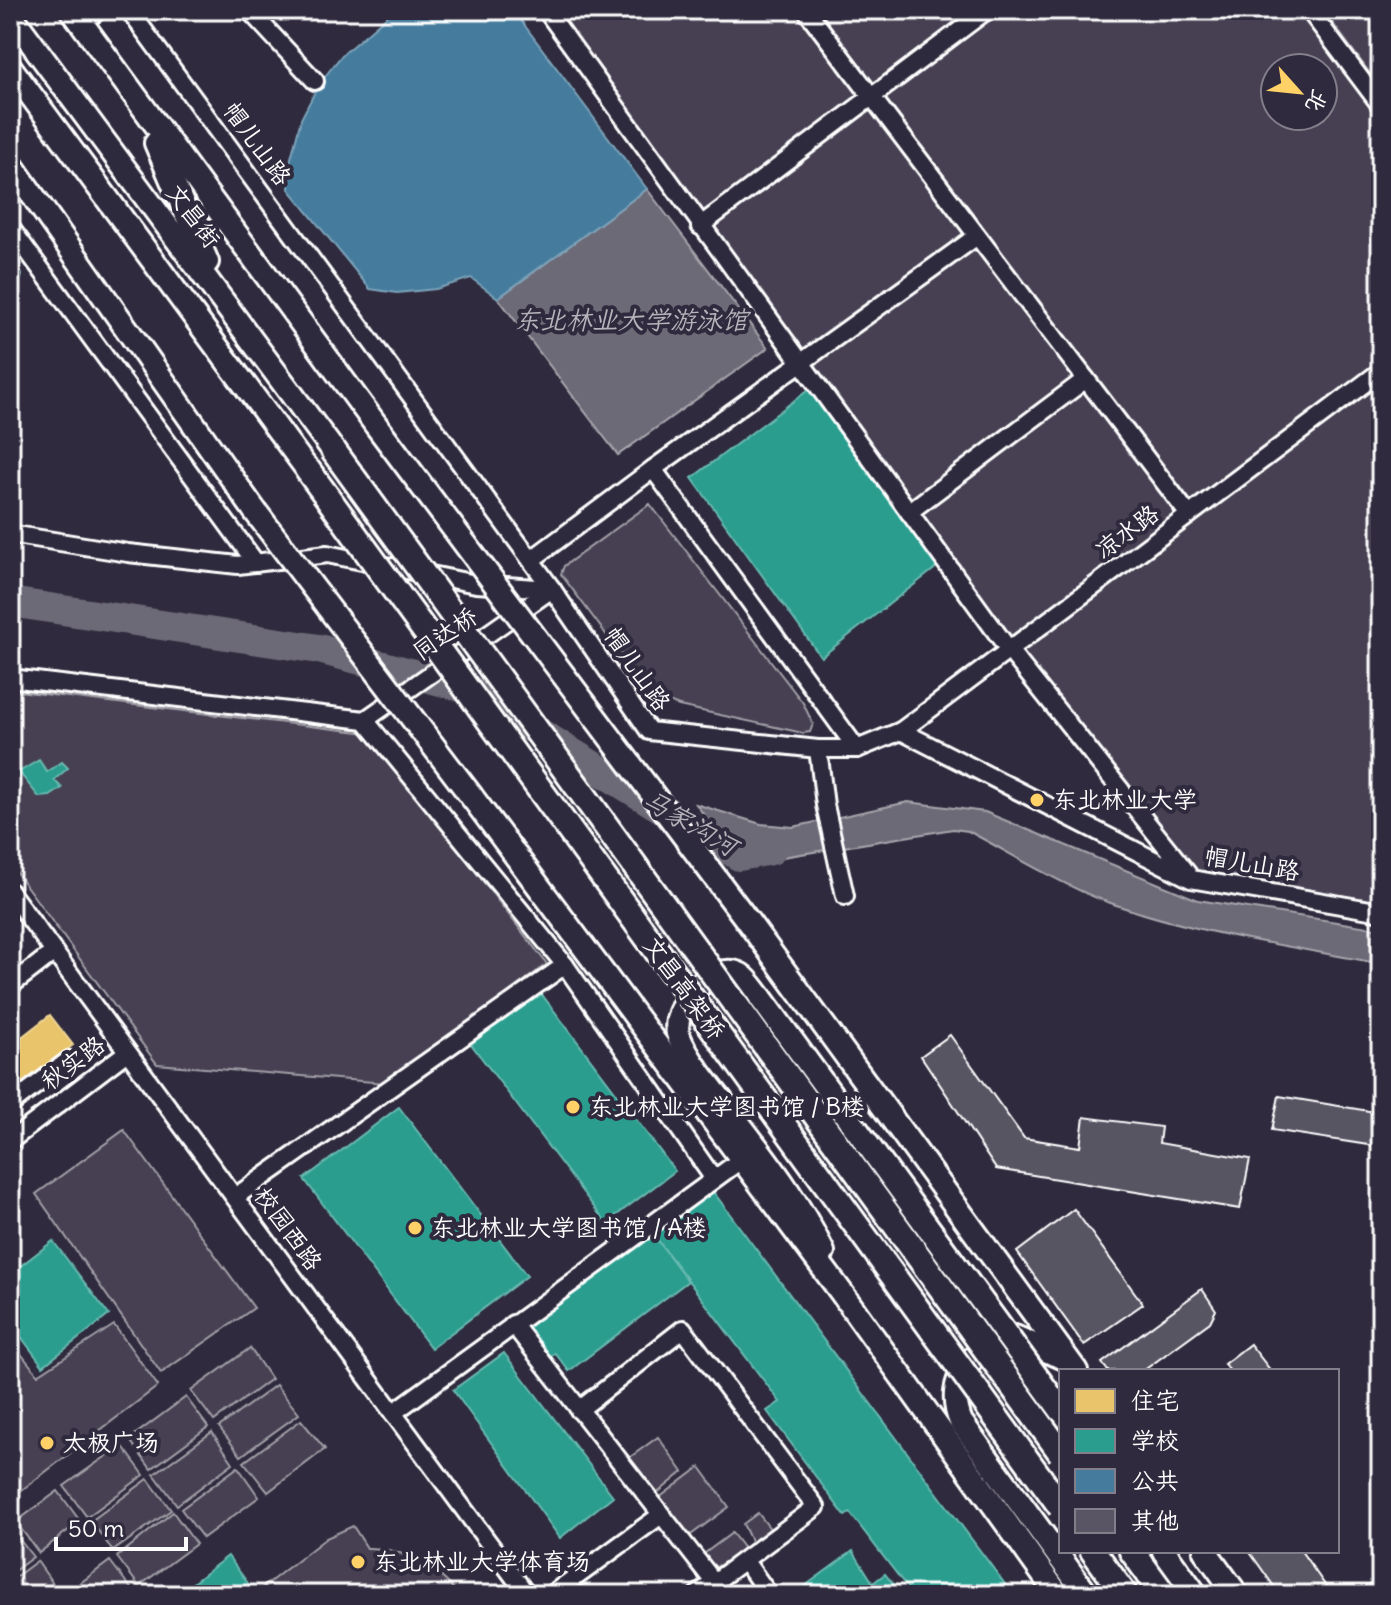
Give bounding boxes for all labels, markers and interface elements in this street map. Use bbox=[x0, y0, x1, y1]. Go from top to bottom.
north arrow bbox=[1259, 52, 1339, 132]
text: 北 bbox=[1299, 85, 1334, 117]
street label: 帽儿山路 bbox=[217, 96, 298, 191]
street label: 文昌街 bbox=[160, 178, 227, 253]
water label: 东北林业大学游泳馆 bbox=[514, 303, 752, 336]
street label: 凉水路 bbox=[1089, 498, 1164, 565]
street label: 同达桥 bbox=[406, 600, 483, 666]
street label: 帽儿山路 bbox=[598, 621, 678, 716]
water label: 马家沟河 bbox=[637, 782, 747, 865]
place label: 东北林业大学 bbox=[1053, 784, 1197, 814]
marker: 东北林业大学 bbox=[1028, 791, 1046, 809]
street label: 帽儿山路 bbox=[1202, 840, 1302, 886]
street label: 文昌高架桥 bbox=[637, 930, 732, 1045]
street label: 秋实路 bbox=[35, 1029, 110, 1096]
place label: 东北林业大学图书馆 / B楼 bbox=[589, 1091, 865, 1121]
marker: 东北林业大学图书馆 / B楼 bbox=[564, 1098, 582, 1116]
street label: 校园西路 bbox=[248, 1181, 329, 1276]
place label: 东北林业大学图书馆 / A楼 bbox=[431, 1212, 707, 1242]
marker: 东北林业大学图书馆 / A楼 bbox=[406, 1219, 424, 1237]
legend bbox=[1059, 1369, 1339, 1553]
text: 住宅 bbox=[1131, 1385, 1179, 1415]
text: 学校 bbox=[1131, 1425, 1179, 1455]
place label: 太极广场 bbox=[63, 1427, 159, 1457]
marker: 太极广场 bbox=[38, 1434, 56, 1452]
text: 公共 bbox=[1131, 1465, 1179, 1495]
scale bar bbox=[56, 1501, 186, 1551]
text: 其他 bbox=[1131, 1505, 1179, 1535]
text: 50 m bbox=[68, 1513, 124, 1543]
place label: 东北林业大学体育场 bbox=[374, 1546, 590, 1576]
marker: 东北林业大学体育场 bbox=[349, 1553, 367, 1571]

